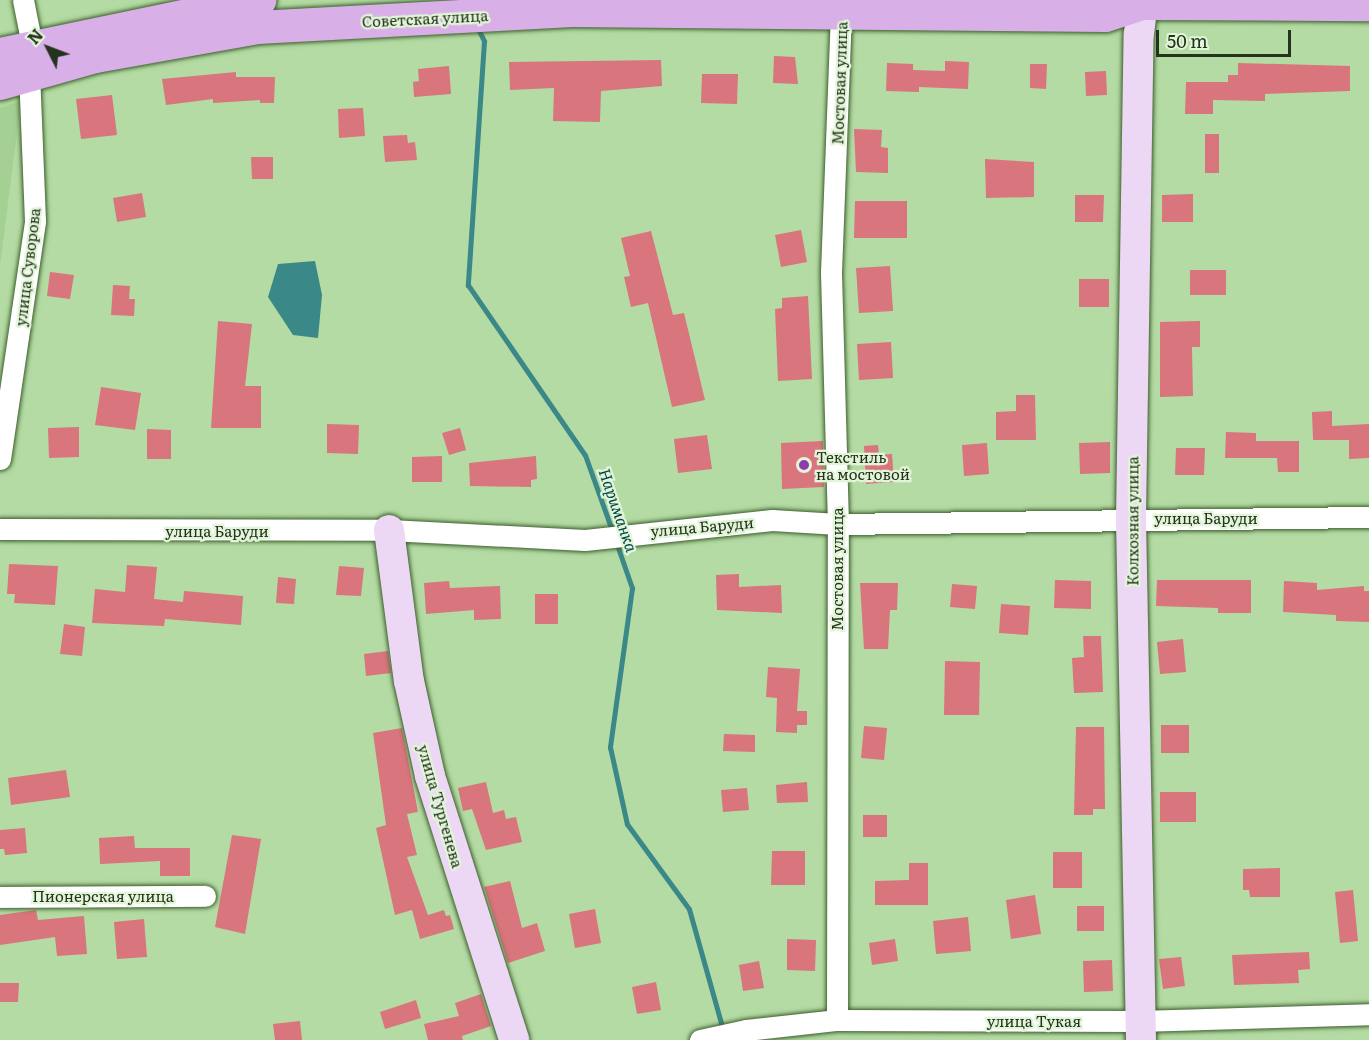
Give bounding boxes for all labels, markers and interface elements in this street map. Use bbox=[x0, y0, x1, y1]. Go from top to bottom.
street label: Советская улица bbox=[361, 6, 489, 30]
north arrow bbox=[18, 18, 78, 78]
scale bar bbox=[1159, 18, 1294, 56]
street label: Мостовая улица bbox=[828, 21, 850, 145]
text: N bbox=[21, 23, 48, 49]
text: 50 m bbox=[1167, 27, 1208, 54]
street label: улица Суворова bbox=[11, 207, 43, 327]
place label: Текстиль на мостовой bbox=[816, 447, 910, 482]
street label: Колхозная улица bbox=[1123, 456, 1141, 586]
marker: Текстиль на мостовой bbox=[797, 458, 811, 472]
water label: Нариманка bbox=[596, 466, 642, 554]
street label: Мостовая улица bbox=[828, 507, 846, 631]
street label: улица Баруди bbox=[1154, 509, 1258, 527]
street label: улица Баруди bbox=[650, 513, 754, 539]
street label: улица Баруди bbox=[165, 522, 269, 540]
street label: улица Тургенева bbox=[415, 742, 467, 870]
street label: Пионерская улица bbox=[32, 887, 174, 905]
street label: улица Тукая bbox=[987, 1012, 1081, 1030]

